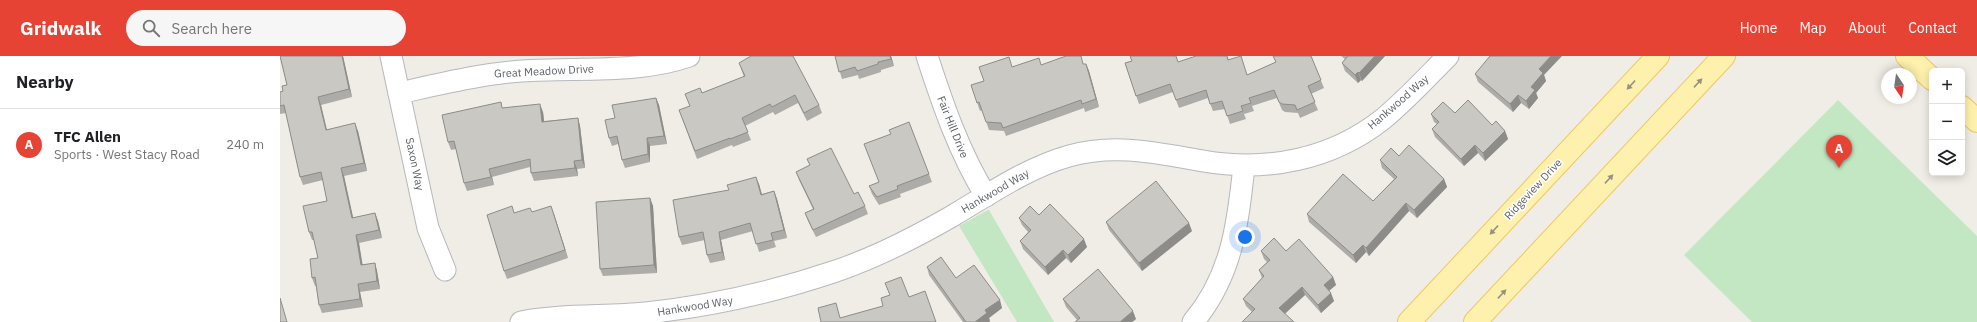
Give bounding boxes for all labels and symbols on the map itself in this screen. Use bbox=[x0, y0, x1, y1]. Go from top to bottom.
street label: Great Meadow Drive bbox=[494, 61, 594, 81]
north arrow bbox=[1881, 68, 1917, 104]
street label: Hankwood Way bbox=[1365, 71, 1432, 132]
one-way arrow bbox=[1693, 79, 1702, 88]
one-way arrow bbox=[1626, 80, 1636, 90]
street label: Fair Hill Drive bbox=[934, 94, 972, 160]
pin: A bbox=[1826, 135, 1852, 168]
street label: Saxon Way bbox=[403, 136, 428, 192]
street label: Ridgeview Drive bbox=[1501, 155, 1565, 223]
street label: Hankwood Way bbox=[958, 166, 1032, 216]
one-way arrow bbox=[1605, 173, 1614, 184]
one-way arrow bbox=[1489, 225, 1499, 235]
your location bbox=[1235, 227, 1255, 247]
one-way arrow bbox=[1497, 289, 1506, 298]
street label: Hankwood Way bbox=[656, 293, 734, 319]

